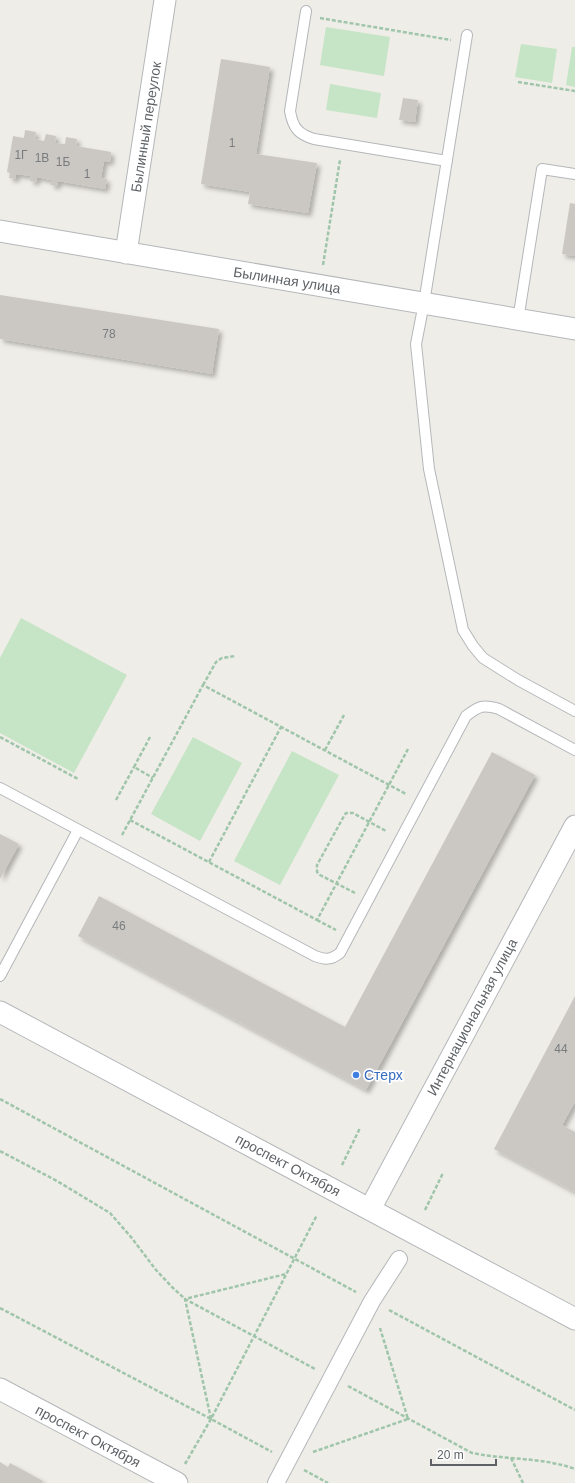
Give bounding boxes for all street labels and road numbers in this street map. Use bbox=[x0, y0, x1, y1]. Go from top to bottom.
street label: Былинный переулок bbox=[128, 60, 164, 194]
street label: Былинная улица bbox=[232, 264, 342, 296]
street label: Интернациональная улица bbox=[424, 936, 520, 1098]
street label: проспект Октября bbox=[233, 1131, 343, 1199]
street label: проспект Октября bbox=[33, 1402, 143, 1470]

